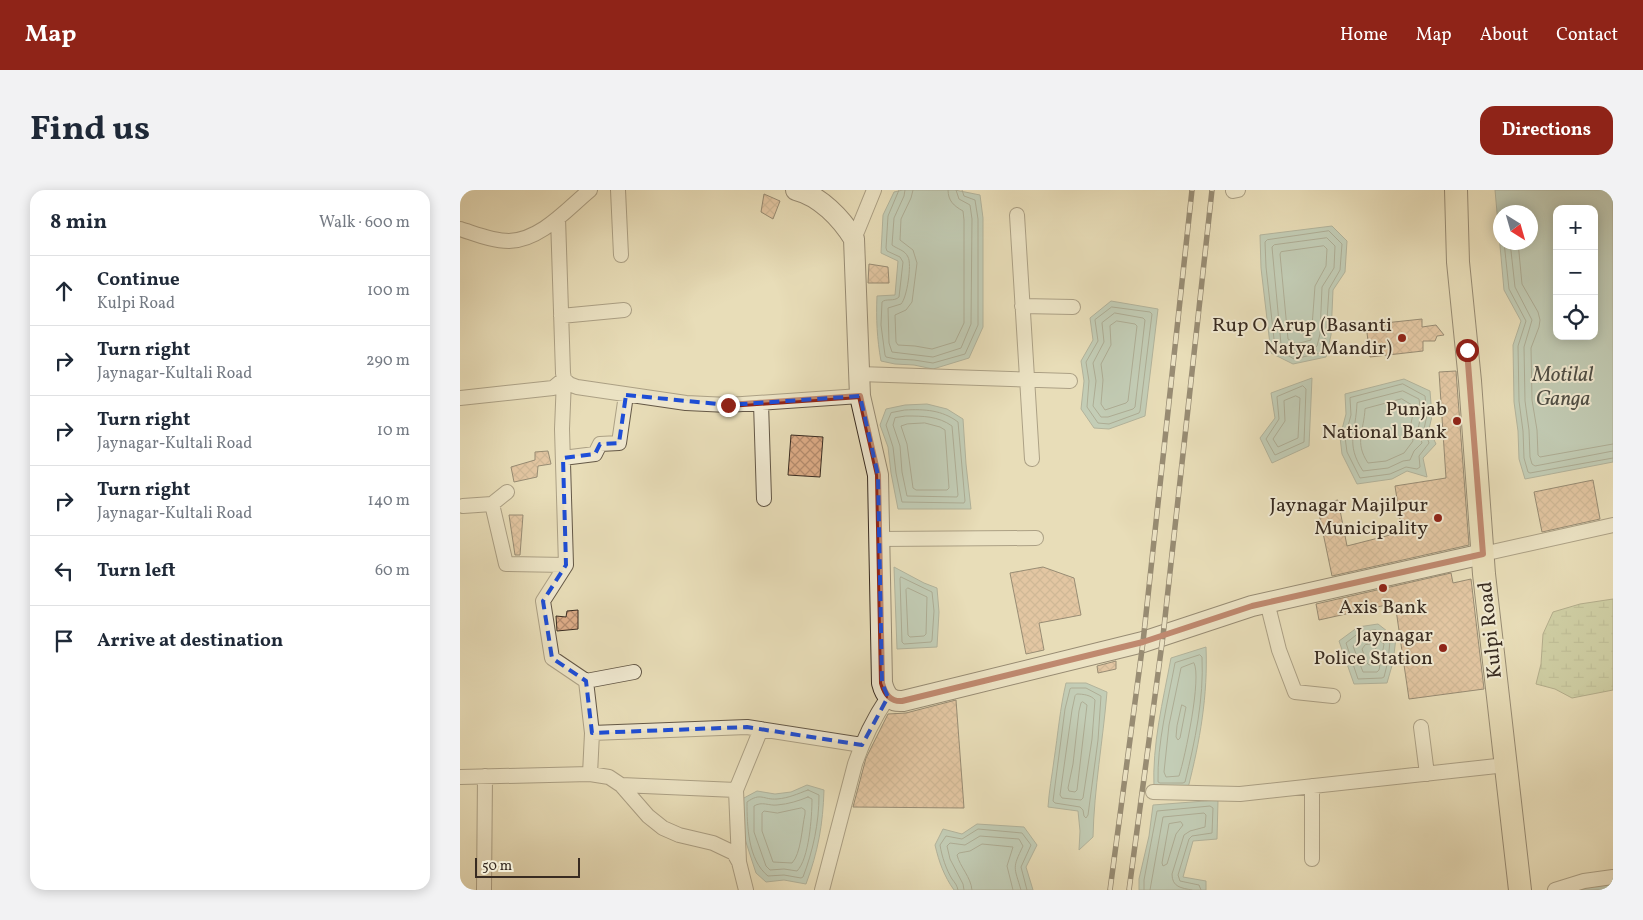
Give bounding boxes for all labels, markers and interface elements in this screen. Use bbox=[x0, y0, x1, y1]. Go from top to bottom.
text: Map bbox=[25, 18, 76, 52]
text: Home bbox=[1340, 23, 1388, 48]
text: Map bbox=[1416, 23, 1452, 48]
text: About bbox=[1480, 23, 1528, 48]
text: Contact bbox=[1556, 23, 1618, 48]
text: Find us bbox=[30, 106, 150, 154]
button: Directions bbox=[1480, 106, 1613, 155]
north arrow bbox=[1493, 205, 1538, 250]
map controls bbox=[1553, 205, 1598, 340]
button: + bbox=[1553, 205, 1598, 250]
text: 8 min bbox=[50, 208, 107, 237]
text: Walk · 600 m bbox=[319, 212, 410, 234]
button: − bbox=[1553, 250, 1598, 295]
text: Continue bbox=[97, 267, 180, 293]
icon: ahead bbox=[50, 277, 78, 305]
text: 100 m bbox=[367, 280, 410, 302]
text: Kulpi Road bbox=[97, 293, 175, 315]
button: locate bbox=[1553, 295, 1598, 340]
place label: Rup O Arup (Basanti Natya Mandir) bbox=[1212, 312, 1392, 363]
marker: Rup O Arup (Basanti Natya Mandir) bbox=[1396, 332, 1408, 344]
text: Turn right bbox=[97, 337, 190, 363]
route start bbox=[1456, 339, 1479, 362]
icon: right bbox=[50, 347, 78, 375]
text: 290 m bbox=[366, 350, 410, 372]
water label: Motilal Ganga bbox=[1532, 361, 1593, 414]
text: Jaynagar-Kultali Road bbox=[97, 363, 252, 385]
route end bbox=[717, 394, 740, 417]
place label: Punjab National Bank bbox=[1322, 396, 1447, 447]
text: Turn right bbox=[97, 407, 190, 433]
marker: Punjab National Bank bbox=[1451, 415, 1463, 427]
icon: right bbox=[50, 417, 78, 445]
text: 10 m bbox=[377, 420, 410, 442]
text: Jaynagar-Kultali Road bbox=[97, 433, 252, 455]
text: Turn right bbox=[97, 477, 190, 503]
icon: right bbox=[50, 487, 78, 515]
text: 140 m bbox=[368, 490, 410, 512]
place label: Jaynagar Majilpur Municipality bbox=[1269, 492, 1428, 543]
text: Jaynagar-Kultali Road bbox=[97, 503, 252, 525]
marker: Jaynagar Majilpur Municipality bbox=[1432, 512, 1444, 524]
icon: left bbox=[50, 557, 78, 585]
text: Turn left bbox=[97, 558, 176, 584]
text: 60 m bbox=[375, 560, 410, 582]
street label: Kulpi Road bbox=[1472, 580, 1510, 680]
marker: Axis Bank bbox=[1377, 582, 1389, 594]
place label: Axis Bank bbox=[1339, 594, 1427, 622]
place label: Jaynagar Police Station bbox=[1314, 622, 1433, 673]
icon: arrive bbox=[50, 627, 78, 655]
text: Arrive at destination bbox=[97, 628, 283, 654]
marker: Jaynagar Police Station bbox=[1437, 642, 1449, 654]
scale bar bbox=[475, 855, 580, 878]
text: 50 m bbox=[482, 857, 512, 876]

